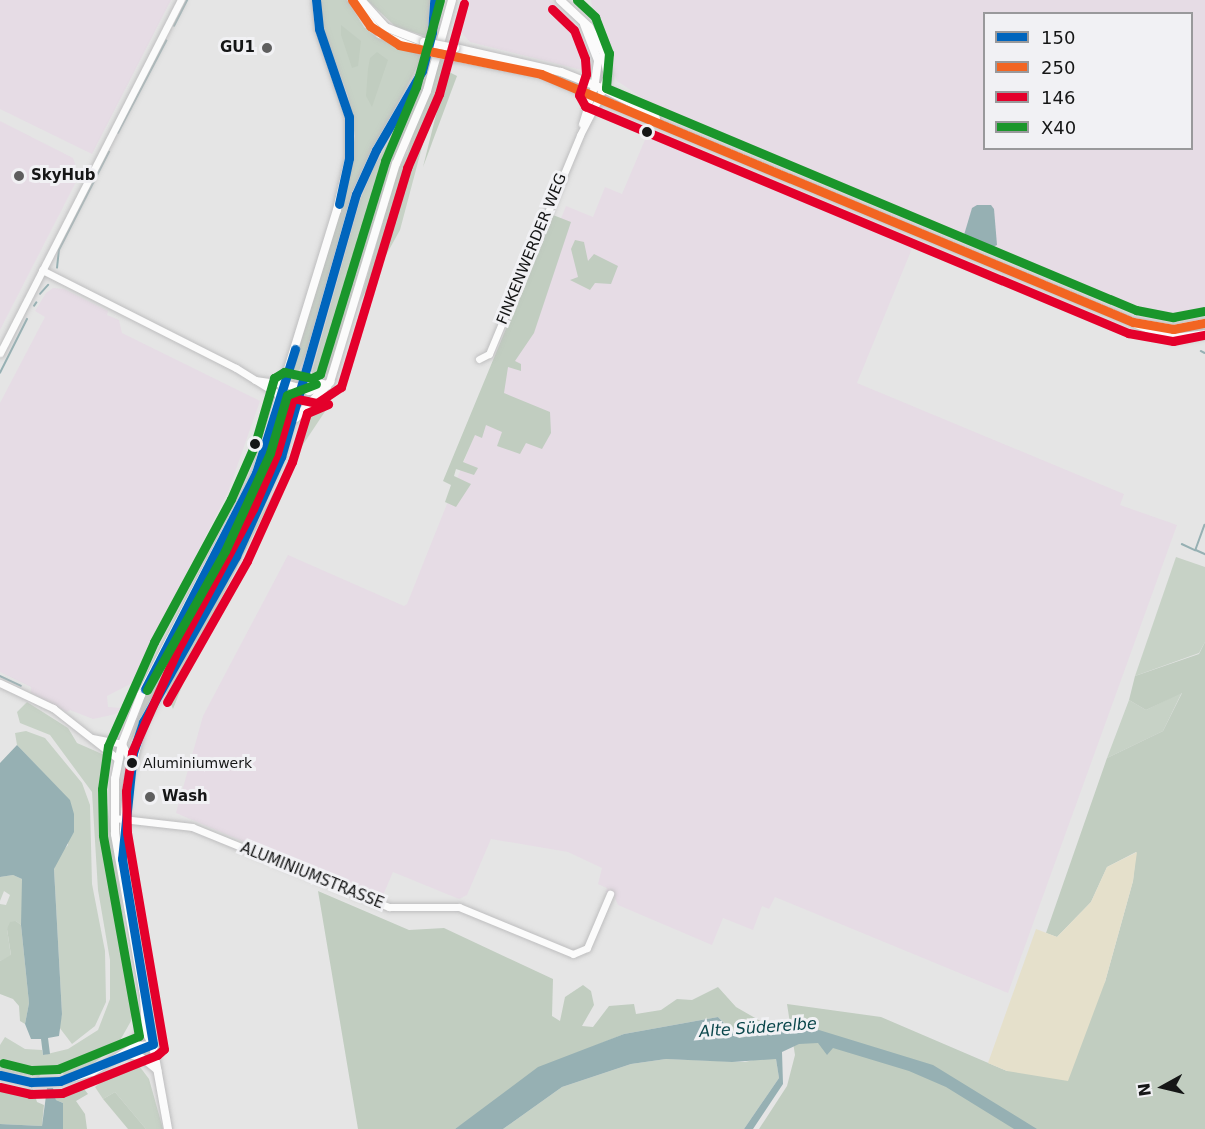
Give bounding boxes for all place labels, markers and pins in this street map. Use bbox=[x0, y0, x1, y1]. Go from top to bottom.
place label: GU1 bbox=[220, 39, 255, 57]
marker: GU1 bbox=[260, 41, 274, 55]
unlabelled marker bbox=[641, 126, 653, 138]
place label: SkyHub bbox=[31, 167, 96, 185]
marker: SkyHub bbox=[12, 169, 26, 183]
unlabelled marker bbox=[249, 438, 261, 450]
place label: Aluminiumwerk bbox=[143, 755, 252, 771]
marker: Aluminiumwerk bbox=[126, 757, 138, 769]
place label: Wash bbox=[162, 788, 208, 806]
marker: Wash bbox=[143, 790, 157, 804]

